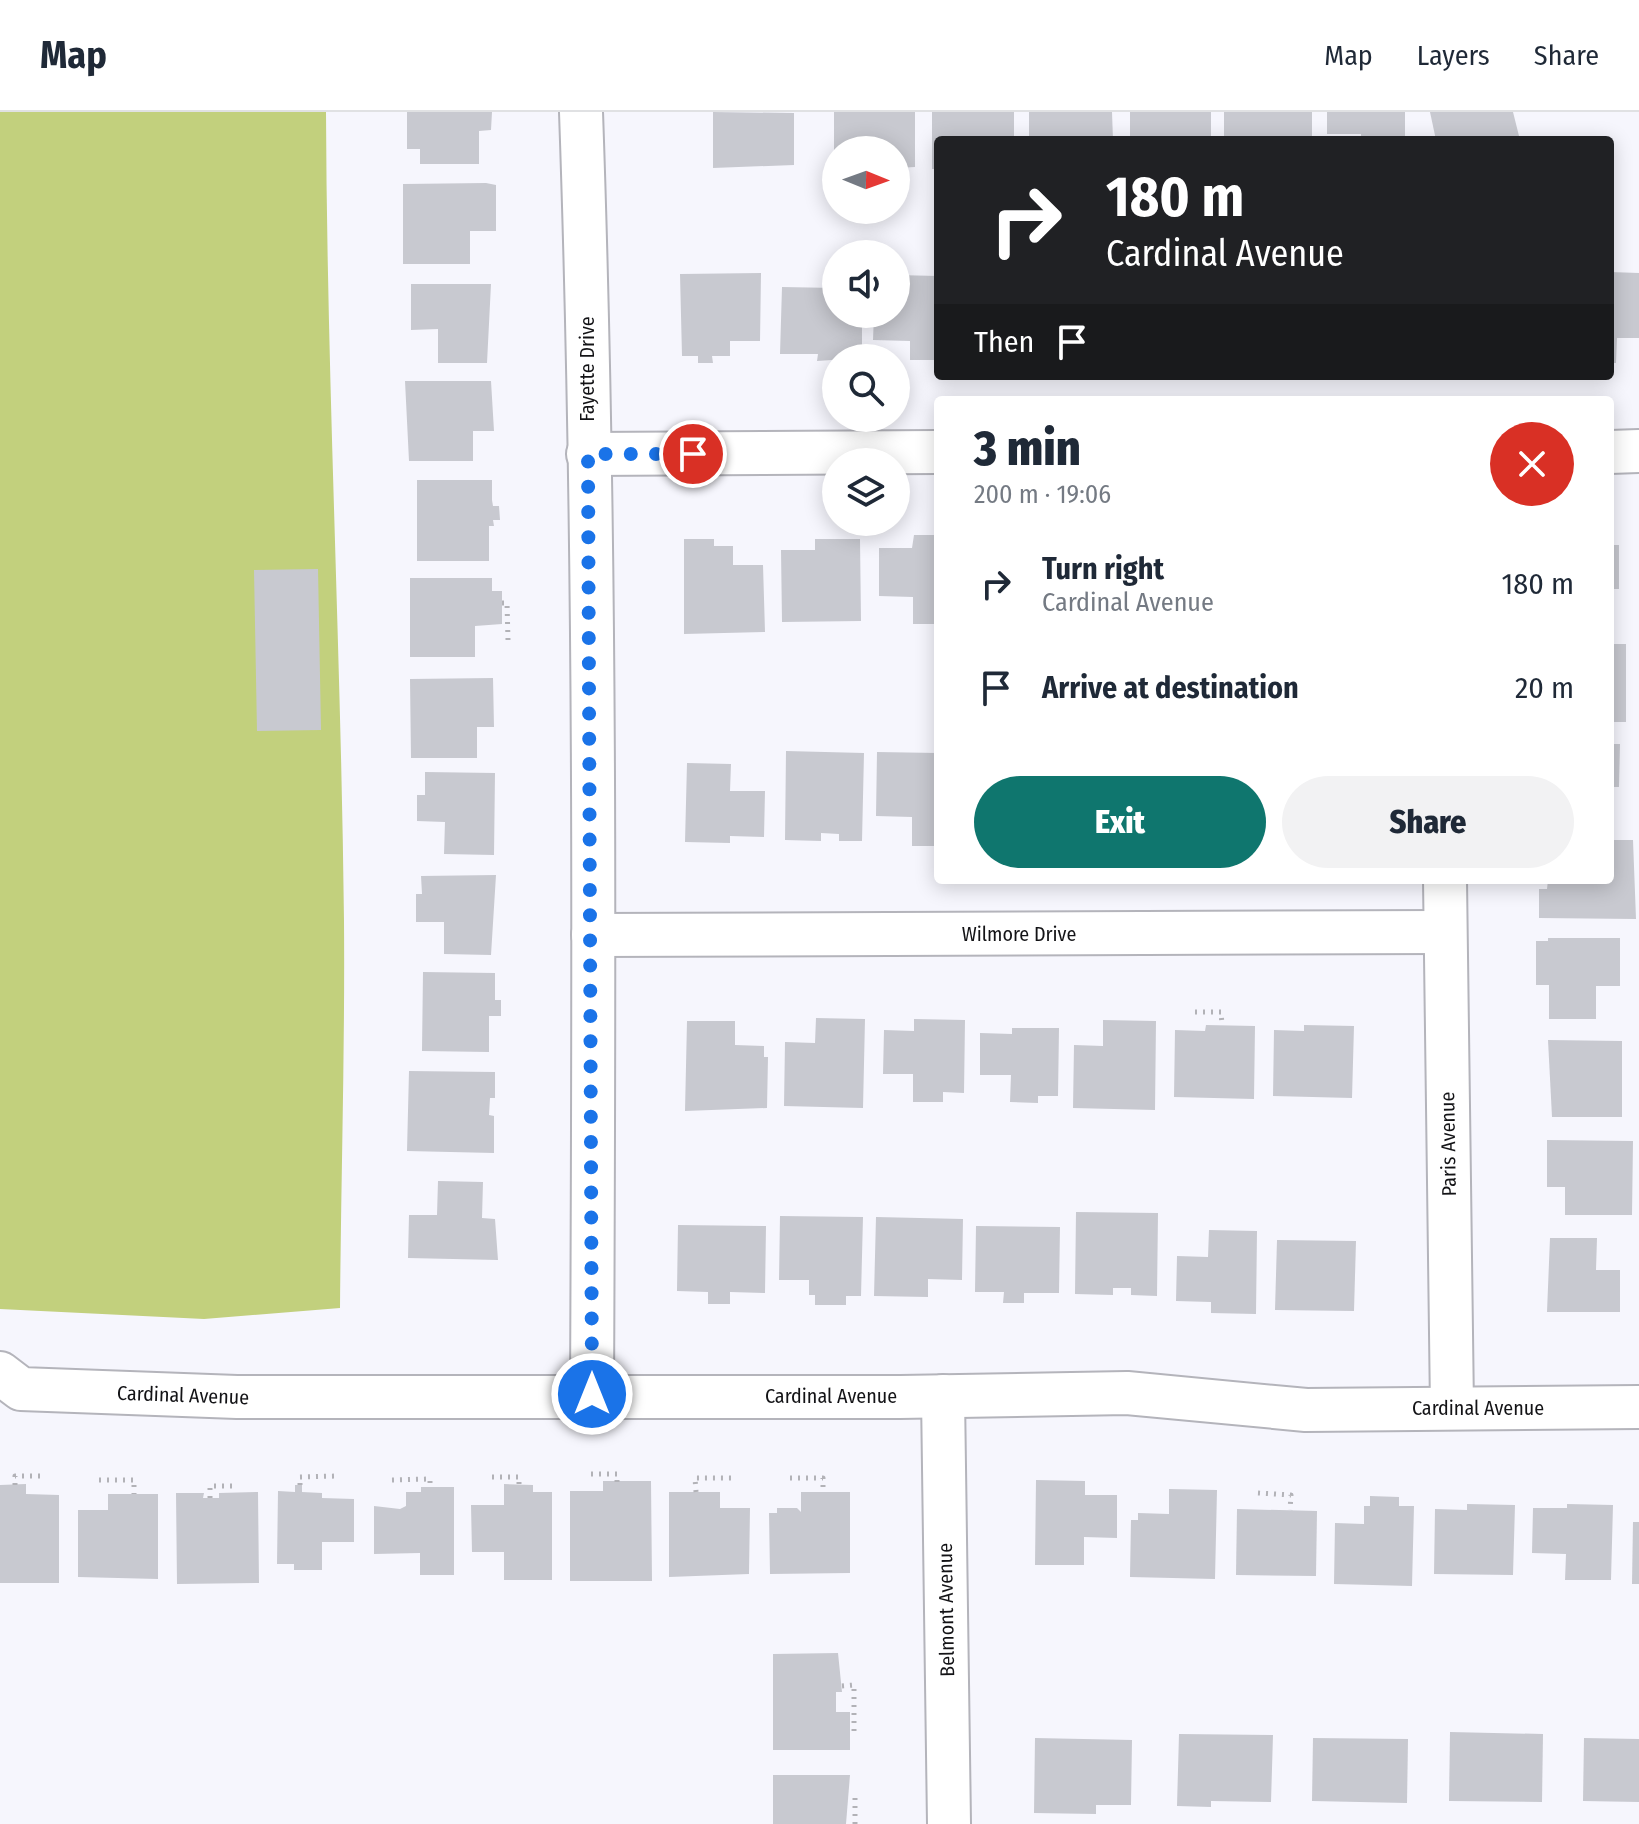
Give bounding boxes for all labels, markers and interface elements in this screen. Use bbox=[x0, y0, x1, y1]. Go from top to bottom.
text: Map bbox=[40, 32, 107, 78]
text: Map bbox=[1324, 39, 1373, 72]
text: Layers bbox=[1417, 39, 1490, 72]
text: Share bbox=[1534, 39, 1599, 72]
north arrow bbox=[822, 136, 910, 224]
map controls bbox=[822, 136, 910, 536]
text: 180 m bbox=[1106, 164, 1244, 231]
icon: right bbox=[974, 168, 1078, 272]
text: Cardinal Avenue bbox=[1106, 232, 1344, 276]
button: sound bbox=[822, 240, 910, 328]
street label: Fayette Drive bbox=[575, 316, 599, 422]
icon: arrive bbox=[1050, 320, 1094, 364]
text: Then bbox=[974, 324, 1034, 360]
button: search bbox=[822, 344, 910, 432]
pin bbox=[659, 420, 727, 488]
text: 3 min bbox=[974, 420, 1081, 478]
button: close bbox=[1490, 422, 1574, 506]
icon: arrive bbox=[671, 432, 715, 476]
button: layers bbox=[822, 448, 910, 536]
text: 200 m · 19:06 bbox=[974, 479, 1111, 510]
text: Turn right bbox=[1042, 551, 1164, 587]
icon: right bbox=[974, 562, 1018, 606]
text: 180 m bbox=[1502, 566, 1574, 602]
text: Cardinal Avenue bbox=[1042, 587, 1214, 618]
icon: arrive bbox=[974, 666, 1018, 710]
text: Arrive at destination bbox=[1042, 670, 1299, 706]
text: 20 m bbox=[1515, 670, 1574, 706]
button: Exit bbox=[974, 776, 1266, 868]
button: Share bbox=[1282, 776, 1574, 868]
street label: Wilmore Drive bbox=[962, 922, 1076, 946]
street label: Paris Avenue bbox=[1435, 1092, 1461, 1196]
position arrow bbox=[550, 1352, 634, 1436]
street label: Cardinal Avenue bbox=[117, 1381, 249, 1409]
street label: Cardinal Avenue bbox=[765, 1384, 897, 1408]
street label: Cardinal Avenue bbox=[1412, 1396, 1544, 1420]
street label: Belmont Avenue bbox=[933, 1543, 959, 1677]

